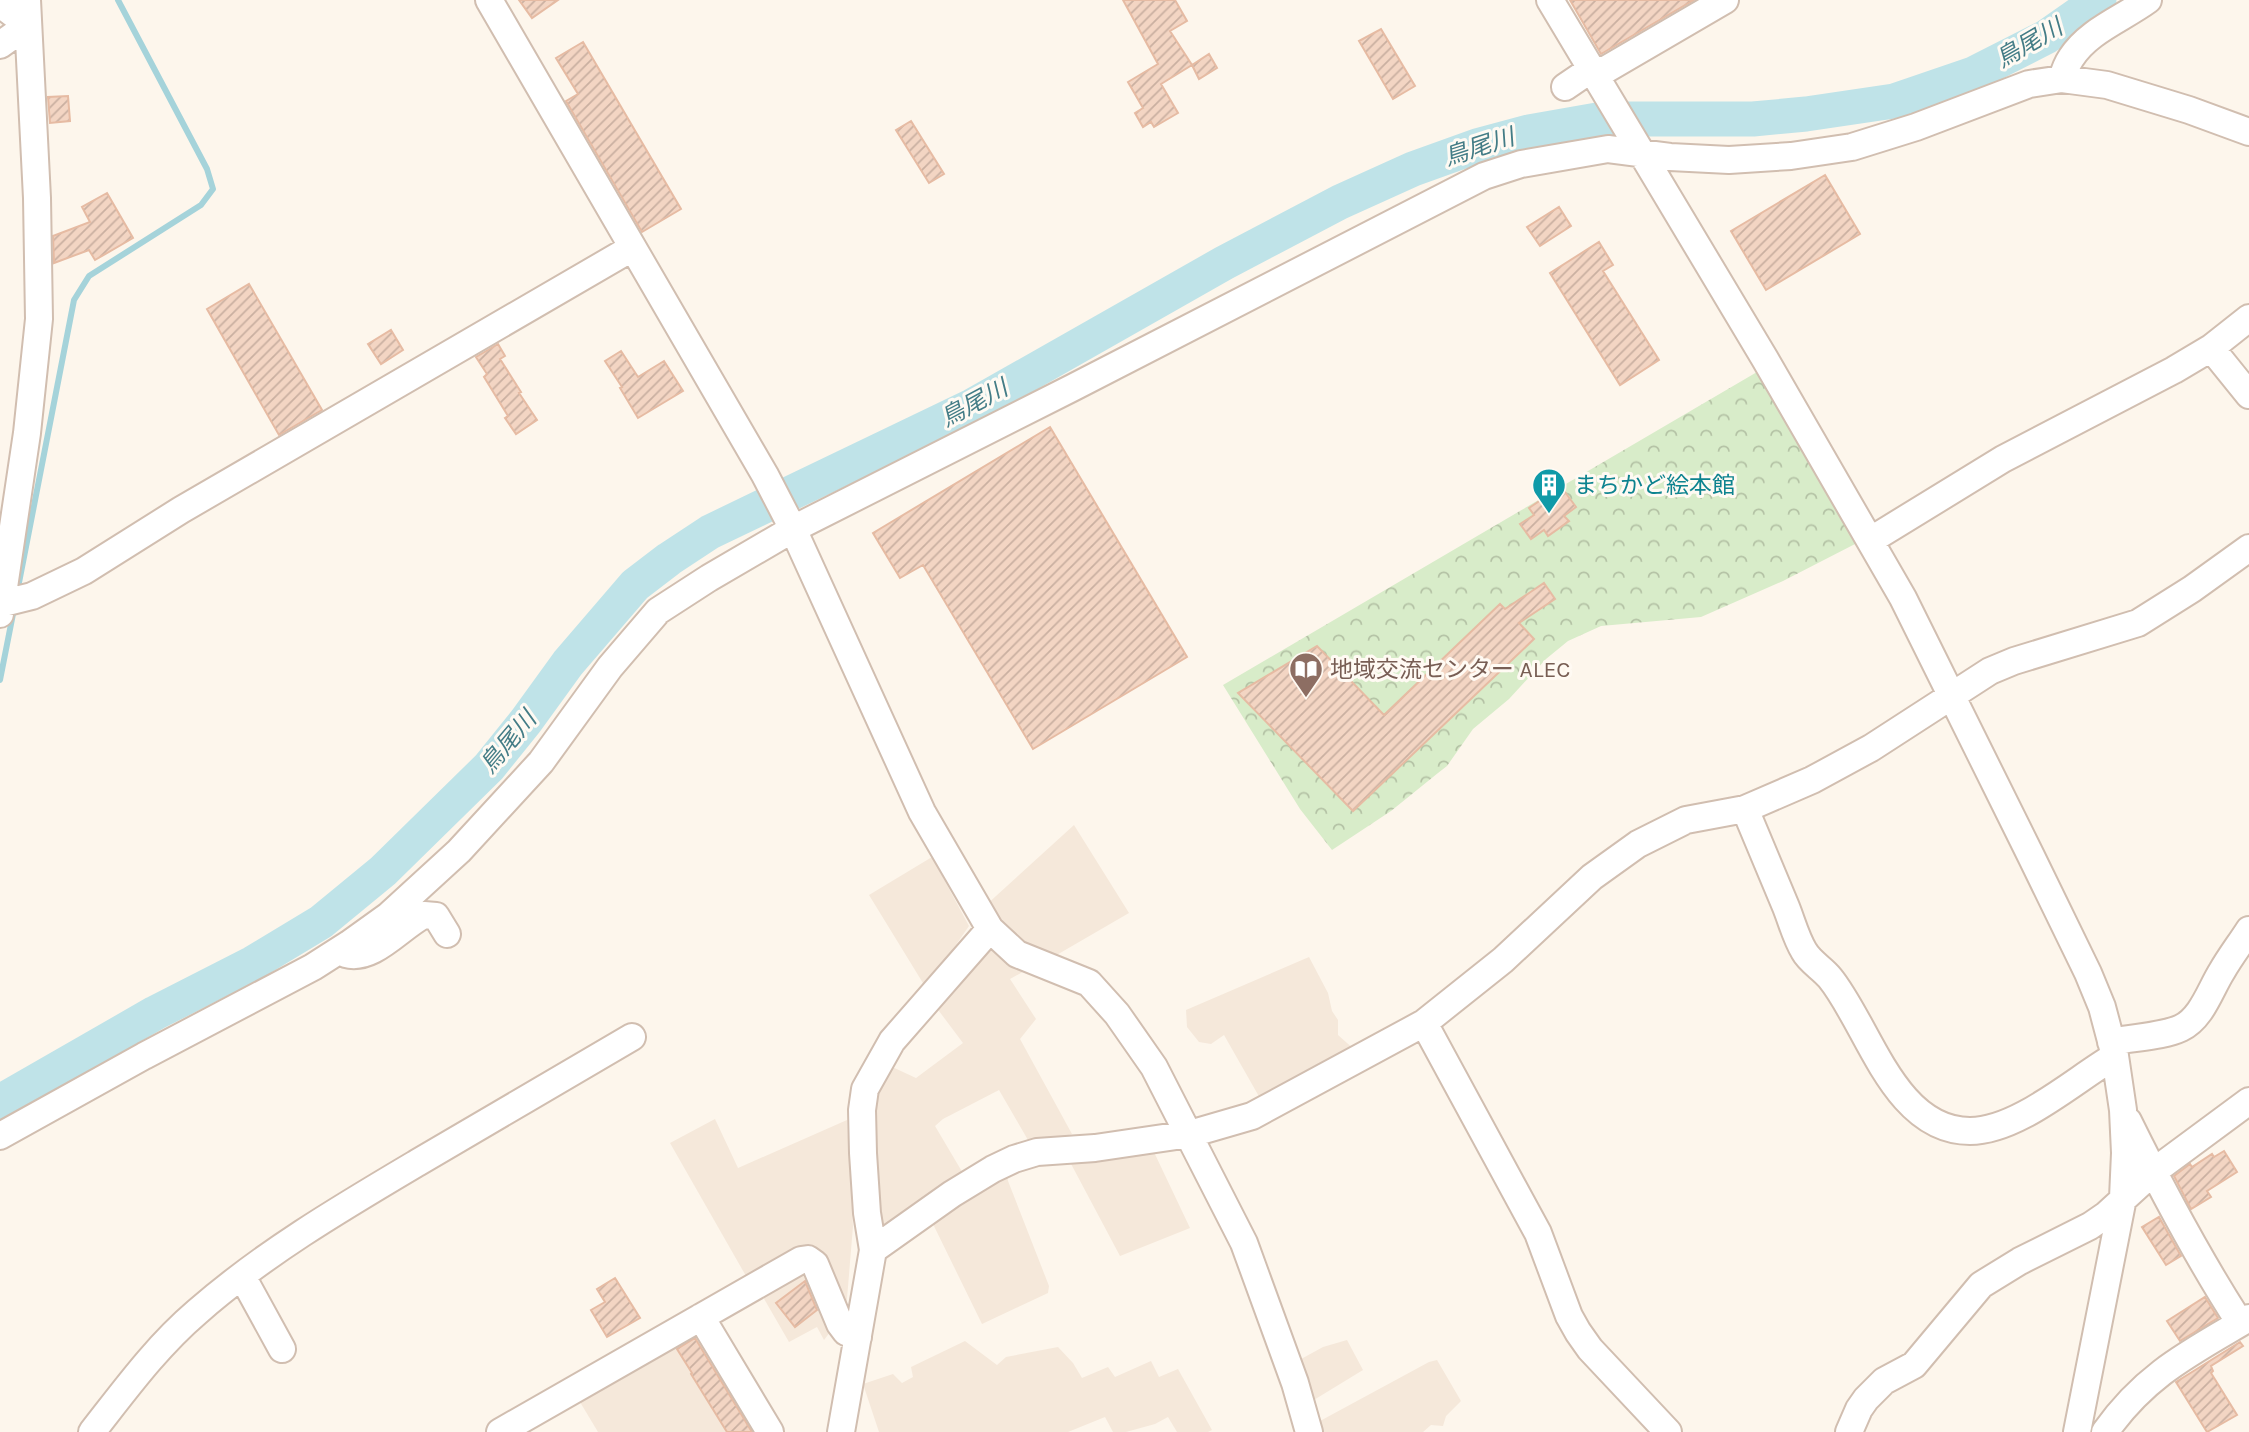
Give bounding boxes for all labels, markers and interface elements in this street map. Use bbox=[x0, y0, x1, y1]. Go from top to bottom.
water label: 鳥尾川 bbox=[1991, 11, 2070, 73]
water label: 鳥尾川 bbox=[1440, 122, 1520, 171]
water label: 鳥尾川 bbox=[936, 372, 1015, 432]
building icon: まちかど絵本館 bbox=[1530, 466, 1568, 515]
place label: まちかど絵本館 bbox=[1574, 472, 1735, 499]
library icon: 地域交流センター ALEC bbox=[1287, 650, 1325, 699]
place label: 地域交流センター ALEC bbox=[1330, 656, 1570, 683]
water label: 鳥尾川 bbox=[474, 703, 544, 779]

